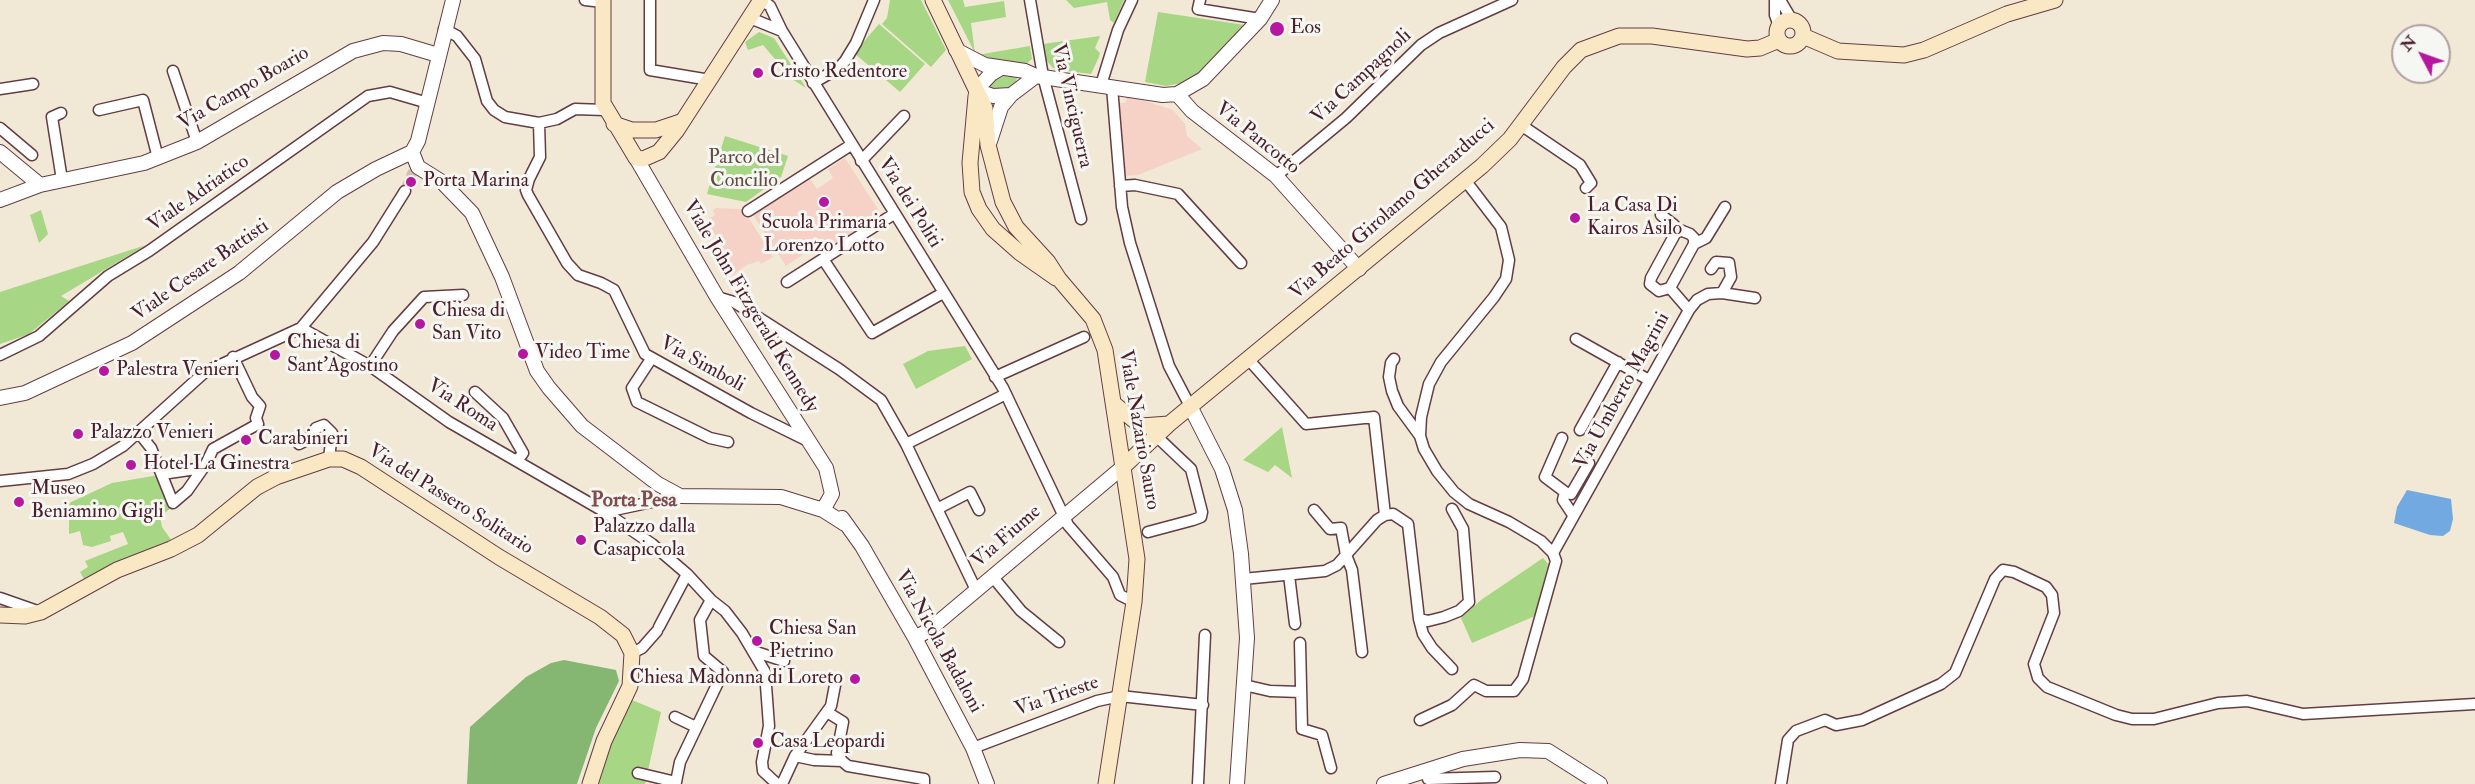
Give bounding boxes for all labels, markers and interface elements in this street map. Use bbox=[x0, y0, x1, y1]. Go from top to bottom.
place label: Eos bbox=[1290, 17, 1321, 41]
marker: Eos bbox=[1268, 20, 1286, 38]
street label: Via Campagnoli bbox=[1307, 24, 1417, 130]
north arrow bbox=[2391, 24, 2451, 84]
text: N bbox=[2397, 32, 2421, 55]
street label: Via Campo Boario bbox=[174, 42, 314, 136]
street label: Via Vinciguerra bbox=[1045, 42, 1097, 170]
place label: Cristo Redentore bbox=[770, 61, 907, 85]
marker: Cristo Redentore bbox=[751, 66, 765, 80]
street label: Via Pancotto bbox=[1210, 98, 1304, 180]
street label: Via Beato Girolamo Gherarducci bbox=[1286, 114, 1500, 306]
park label: Parco del Concilio bbox=[708, 147, 780, 194]
street label: Viale Adriatico bbox=[144, 150, 254, 238]
street label: Via dei Politi bbox=[872, 153, 946, 253]
place label: Porta Marina bbox=[423, 170, 529, 194]
marker: Porta Marina bbox=[404, 175, 418, 189]
marker: Scuola Primaria Lorenzo Lotto bbox=[817, 195, 831, 209]
place label: La Casa Di Kairos Asilo bbox=[1587, 195, 1682, 242]
street label: Viale John Fitzgerald Kennedy bbox=[677, 196, 823, 418]
marker: La Casa Di Kairos Asilo bbox=[1568, 211, 1582, 225]
place label: Scuola Primaria Lorenzo Lotto bbox=[761, 212, 887, 259]
street label: Viale Cesare Battisti bbox=[128, 215, 274, 327]
place label: Chiesa di San Vito bbox=[432, 300, 505, 347]
street label: Via Umberto Magrini bbox=[1570, 309, 1676, 473]
marker: Chiesa di San Vito bbox=[413, 317, 427, 331]
place label: Chiesa di Sant'Agostino bbox=[287, 332, 398, 379]
street label: Via Simboli bbox=[655, 332, 749, 398]
place label: Video Time bbox=[535, 342, 630, 366]
marker: Video Time bbox=[516, 347, 530, 361]
marker: Chiesa di Sant'Agostino bbox=[268, 348, 282, 362]
street label: Viale Nazario Sauro bbox=[1112, 348, 1164, 512]
place label: Palestra Venieri bbox=[116, 359, 240, 383]
marker: Palestra Venieri bbox=[97, 364, 111, 378]
street label: Via Roma bbox=[422, 374, 502, 438]
place label: Palazzo Venieri bbox=[90, 422, 214, 446]
marker: Palazzo Venieri bbox=[71, 427, 85, 441]
place label: Carabinieri bbox=[258, 428, 348, 452]
marker: Carabinieri bbox=[239, 433, 253, 447]
street label: Via del Passero Solitario bbox=[363, 439, 537, 561]
place label: Hotel La Ginestra bbox=[143, 453, 290, 477]
marker: Hotel La Ginestra bbox=[124, 458, 138, 472]
place label: Museo Beniamino Gigli bbox=[31, 478, 164, 525]
district label: Porta Pesa bbox=[591, 488, 677, 514]
marker: Museo Beniamino Gigli bbox=[12, 495, 26, 509]
street label: Via Fiume bbox=[968, 501, 1046, 573]
place label: Palazzo dalla Casapiccola bbox=[593, 516, 696, 563]
marker: Palazzo dalla Casapiccola bbox=[574, 533, 588, 547]
street label: Via Nicola Badaloni bbox=[889, 566, 987, 718]
place label: Chiesa San Pietrino bbox=[769, 618, 857, 665]
marker: Chiesa San Pietrino bbox=[750, 634, 764, 648]
place label: Chiesa Madonna di Loreto bbox=[630, 667, 843, 691]
street label: Via Trieste bbox=[1012, 671, 1102, 723]
marker: Chiesa Madonna di Loreto bbox=[848, 672, 862, 686]
place label: Casa Leopardi bbox=[770, 731, 885, 755]
marker: Casa Leopardi bbox=[751, 736, 765, 750]

